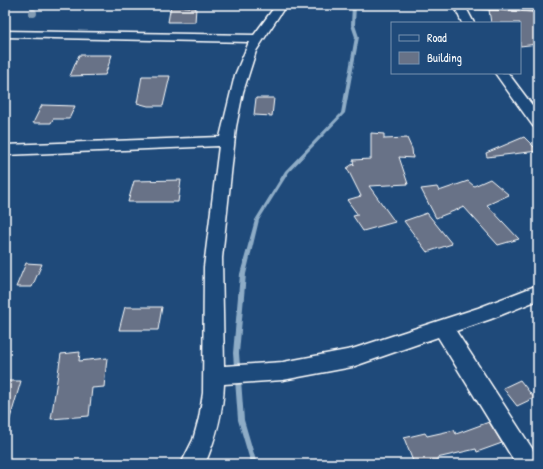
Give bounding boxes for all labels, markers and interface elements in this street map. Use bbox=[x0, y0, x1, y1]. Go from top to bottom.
legend bbox=[391, 22, 521, 74]
text: Road bbox=[427, 29, 447, 46]
text: Building bbox=[427, 49, 462, 66]

